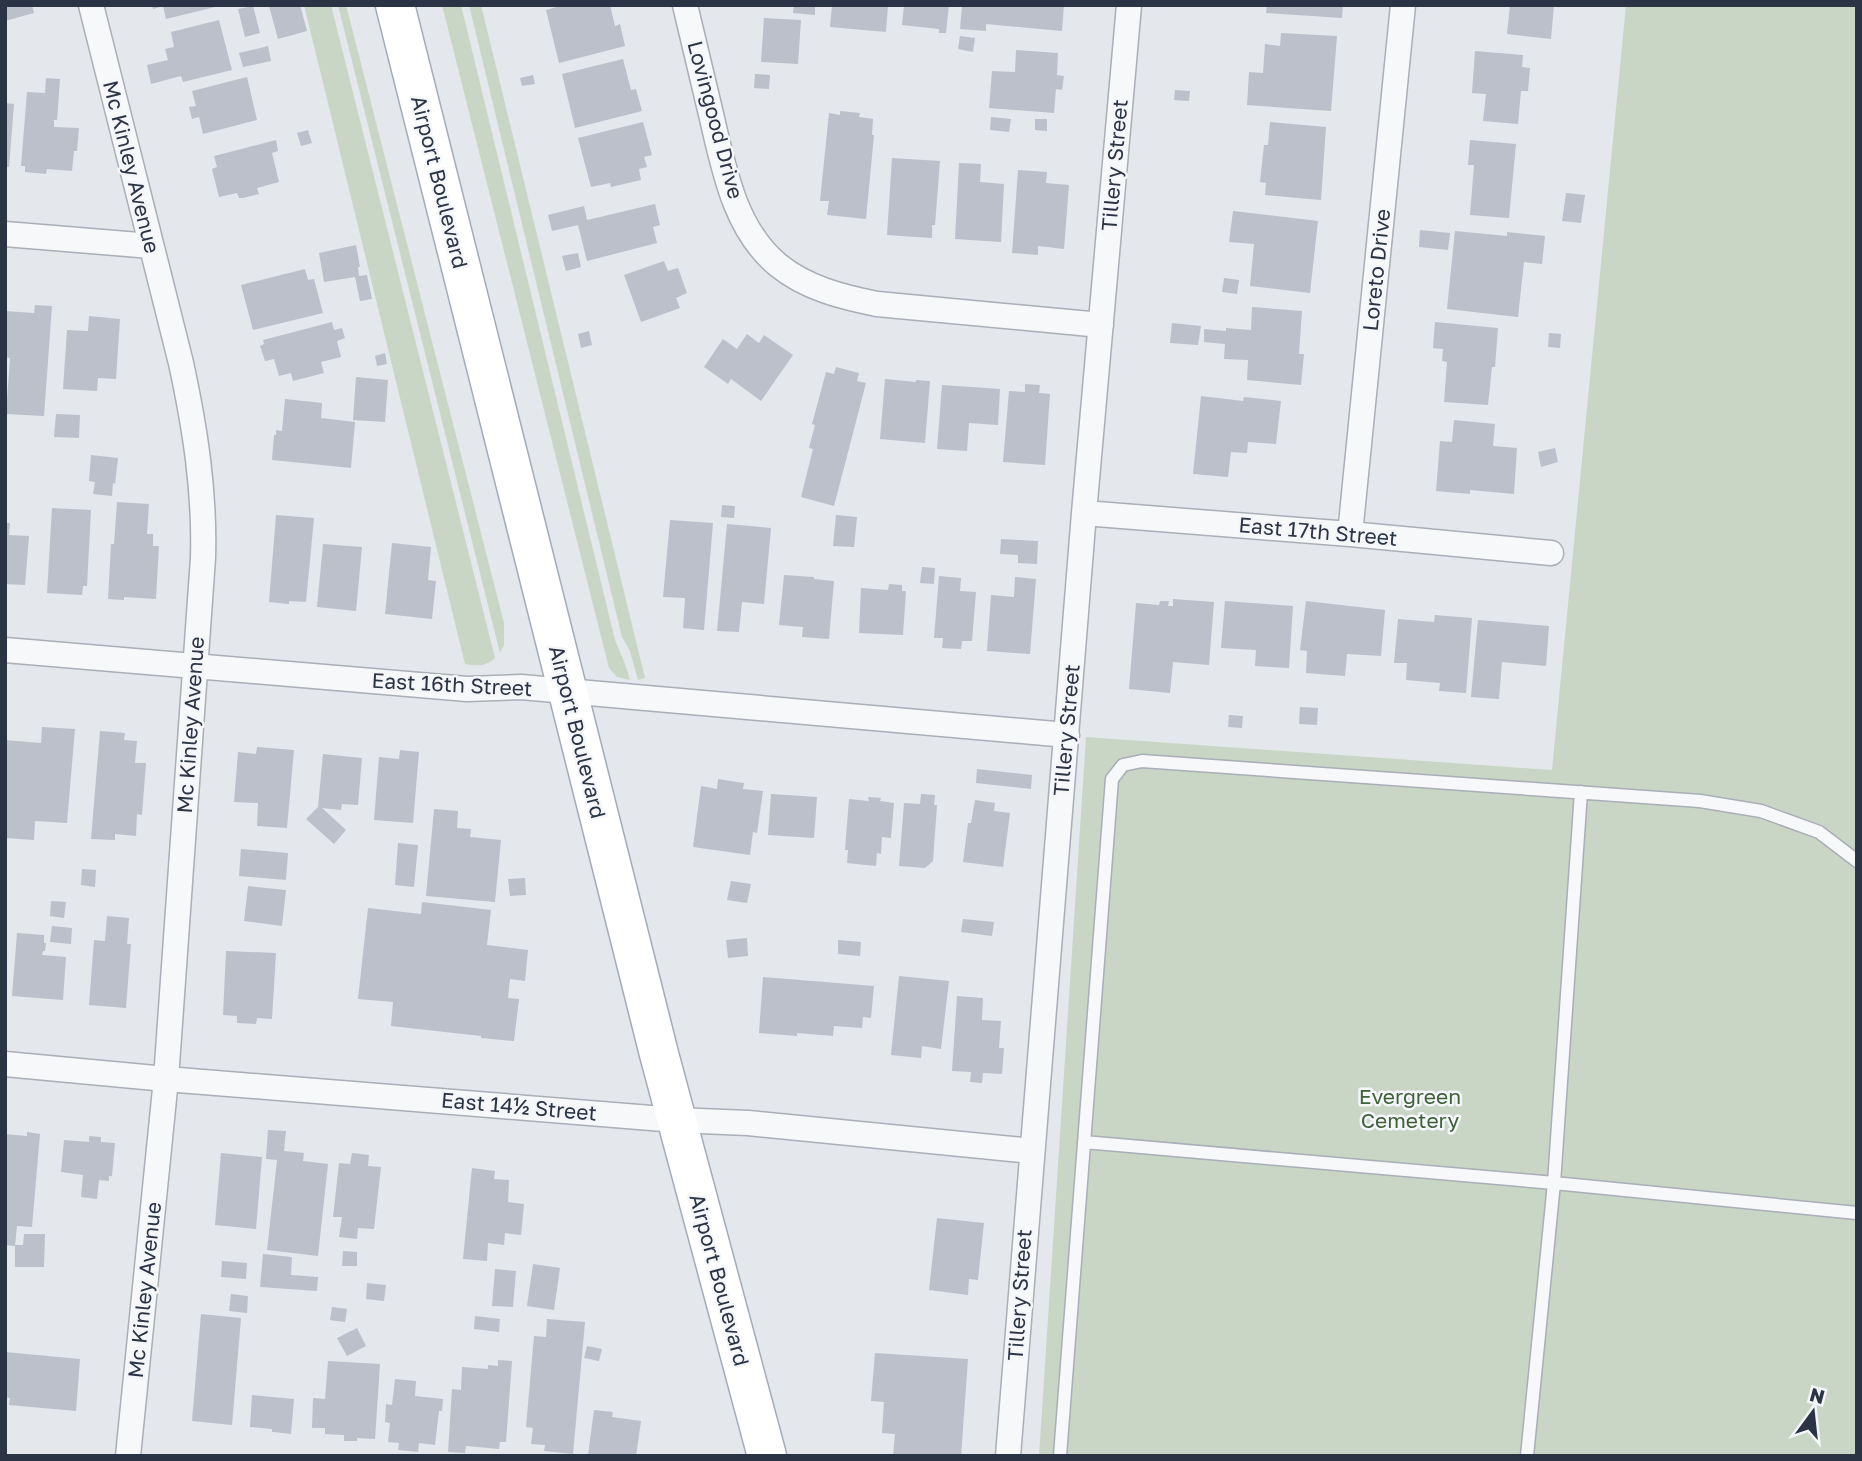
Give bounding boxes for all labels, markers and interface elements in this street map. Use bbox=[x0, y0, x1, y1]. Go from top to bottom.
street label: Lovingood Drive bbox=[682, 38, 750, 202]
street label: Mc Kinley Avenue bbox=[98, 78, 166, 256]
street label: Airport Boulevard bbox=[406, 93, 474, 271]
street label: Tillery Street bbox=[1095, 98, 1133, 232]
street label: Loreto Drive bbox=[1357, 207, 1395, 332]
street label: East 17th Street bbox=[1238, 511, 1399, 551]
street label: Mc Kinley Avenue bbox=[171, 636, 209, 814]
street label: Airport Boulevard bbox=[544, 643, 612, 821]
street label: Tillery Street bbox=[1047, 663, 1085, 797]
street label: East 16th Street bbox=[371, 667, 533, 701]
park label: Evergreen Cemetery bbox=[1359, 1083, 1461, 1133]
street label: East 14½ Street bbox=[440, 1086, 598, 1126]
street label: Airport Boulevard bbox=[684, 1191, 755, 1369]
street label: Mc Kinley Avenue bbox=[122, 1200, 166, 1379]
street label: Tillery Street bbox=[1001, 1228, 1037, 1362]
north arrow bbox=[1778, 1377, 1848, 1447]
text: N bbox=[1808, 1382, 1827, 1408]

